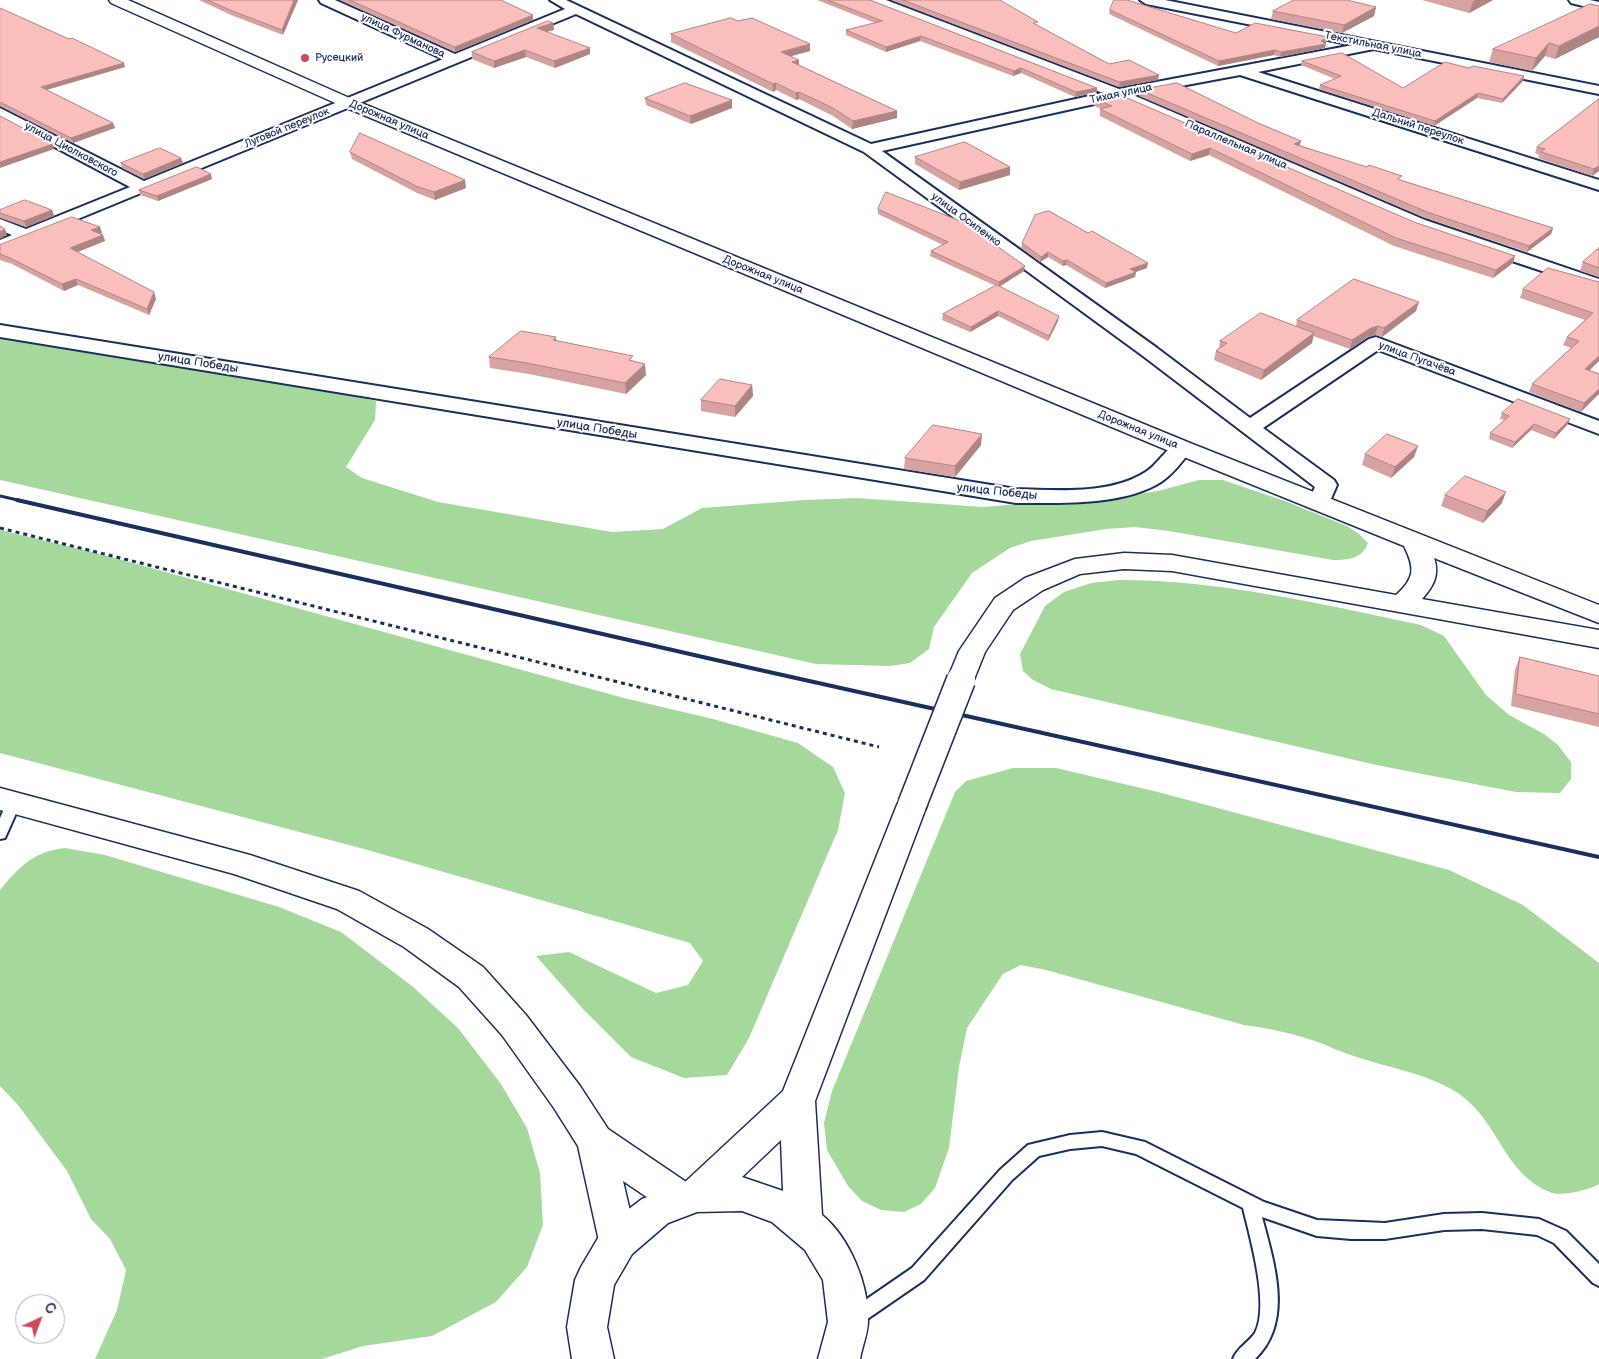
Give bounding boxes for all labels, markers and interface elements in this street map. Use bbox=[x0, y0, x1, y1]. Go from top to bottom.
street label: улица Фурманова bbox=[359, 11, 447, 61]
street label: Текстильная улица bbox=[1323, 29, 1423, 61]
place label: Русецкий bbox=[315, 51, 363, 65]
marker: Русецкий bbox=[299, 52, 311, 64]
street label: Тихая улица bbox=[1089, 81, 1153, 107]
street label: Дорожная улица bbox=[347, 97, 431, 143]
street label: Луговой переулок bbox=[243, 105, 331, 151]
street label: Дальний переулок bbox=[1371, 106, 1465, 148]
street label: Параллельная улица bbox=[1183, 117, 1289, 173]
street label: улица Циолковского bbox=[22, 120, 120, 180]
street label: улица Осипенко bbox=[929, 190, 1003, 250]
street label: Дорожная улица bbox=[721, 253, 805, 297]
street label: улица Пугачёва bbox=[1377, 339, 1457, 379]
street label: улица Победы bbox=[157, 350, 239, 376]
street label: Дорожная улица bbox=[1096, 408, 1180, 452]
street label: улица Победы bbox=[556, 416, 638, 442]
street label: улица Победы bbox=[956, 481, 1038, 503]
north arrow bbox=[15, 1294, 65, 1344]
text: С bbox=[41, 1299, 59, 1318]

